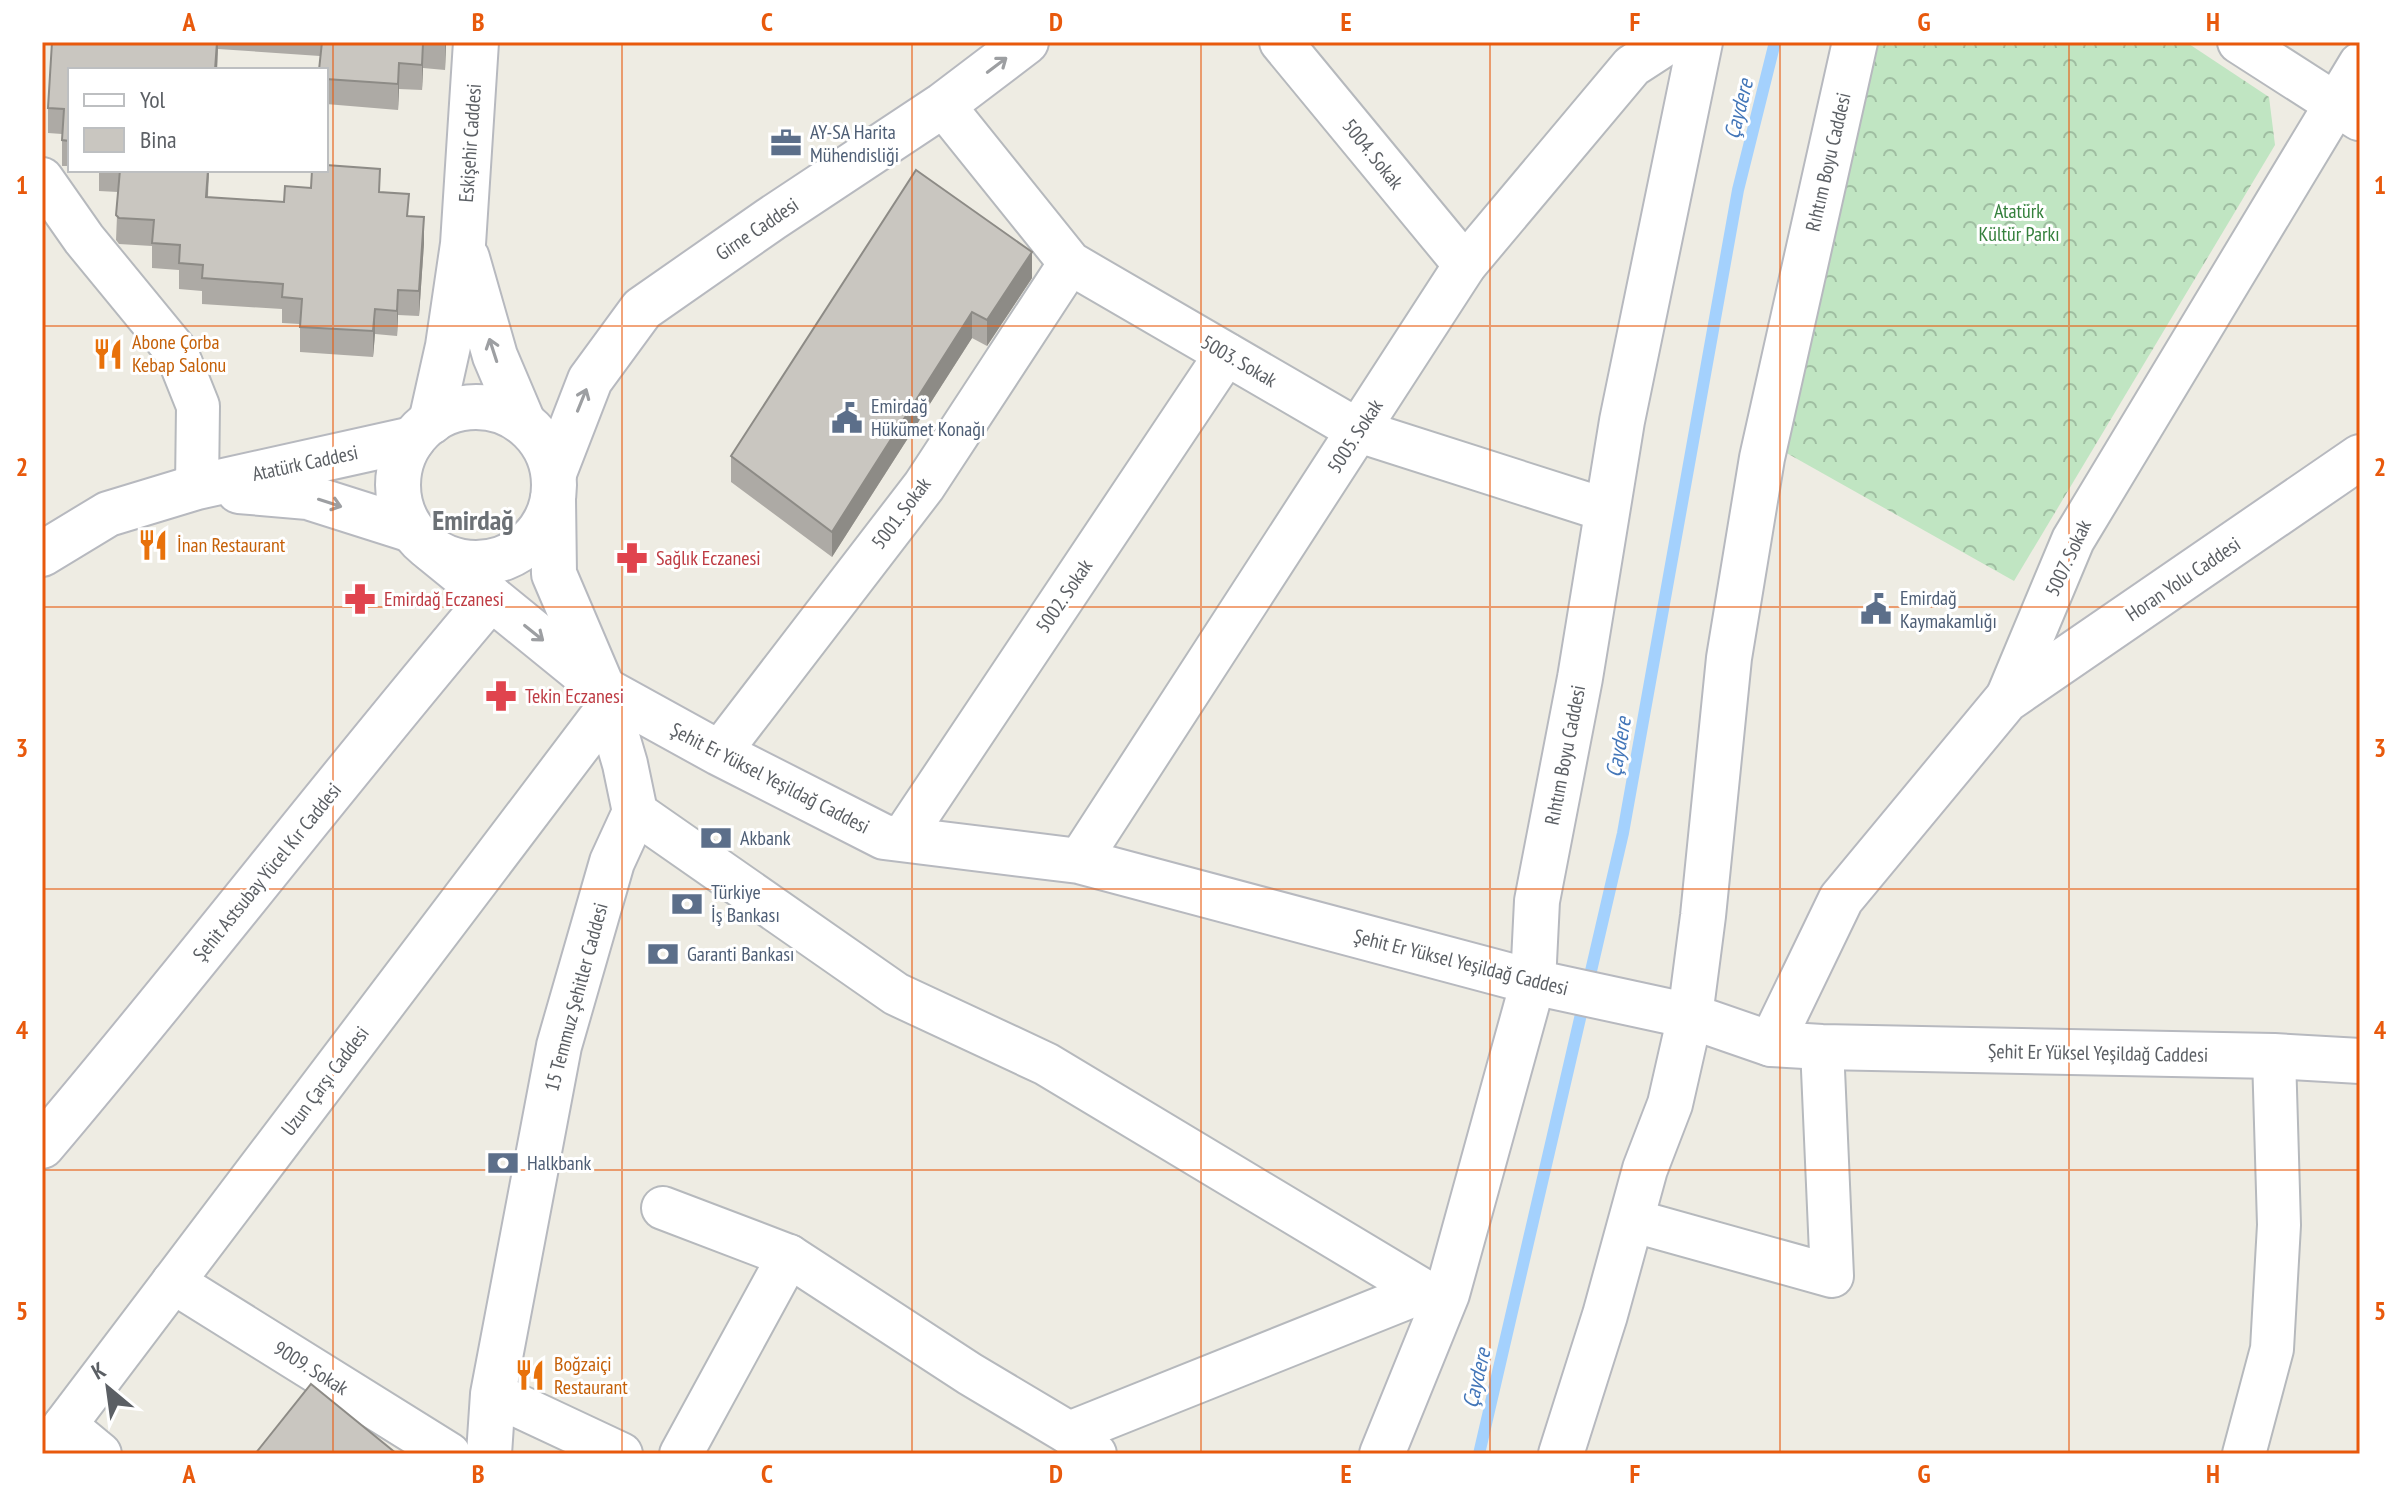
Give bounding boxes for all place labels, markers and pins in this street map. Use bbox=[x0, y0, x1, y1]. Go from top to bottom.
place label: AY-SA Harita Mühendisliği bbox=[810, 119, 899, 168]
office icon: AY-SA Harita Mühendisliği bbox=[769, 126, 803, 160]
place label: Abone Çorba Kebap Salonu bbox=[132, 329, 226, 378]
restaurant icon: Abone Çorba Kebap Salonu bbox=[91, 337, 125, 371]
place label: Emirdağ Hükümet Konağı bbox=[871, 393, 985, 442]
public building icon: Emirdağ Hükümet Konağı bbox=[830, 401, 864, 435]
restaurant icon: İnan Restaurant bbox=[136, 528, 170, 562]
place label: İnan Restaurant bbox=[177, 532, 286, 558]
pharmacy icon: Sağlık Eczanesi bbox=[615, 541, 649, 575]
place label: Sağlık Eczanesi bbox=[656, 545, 761, 571]
pharmacy icon: Emirdağ Eczanesi bbox=[343, 582, 377, 616]
place label: Emirdağ Kaymakamlığı bbox=[1900, 585, 1997, 634]
place label: Emirdağ Eczanesi bbox=[384, 586, 504, 612]
public building icon: Emirdağ Kaymakamlığı bbox=[1859, 592, 1893, 626]
pharmacy icon: Tekin Eczanesi bbox=[484, 679, 518, 713]
place label: Tekin Eczanesi bbox=[525, 683, 624, 709]
bank icon: Akbank bbox=[699, 821, 733, 855]
place label: Akbank bbox=[740, 825, 791, 851]
place label: Türkiye İş Bankası bbox=[711, 879, 780, 928]
bank icon: Türkiye İş Bankası bbox=[670, 887, 704, 921]
bank icon: Garanti Bankası bbox=[646, 937, 680, 971]
place label: Garanti Bankası bbox=[687, 941, 794, 967]
bank icon: Halkbank bbox=[486, 1146, 520, 1180]
place label: Halkbank bbox=[527, 1150, 592, 1176]
place label: Boğzaiçi Restaurant bbox=[554, 1351, 628, 1400]
restaurant icon: Boğzaiçi Restaurant bbox=[513, 1358, 547, 1392]

